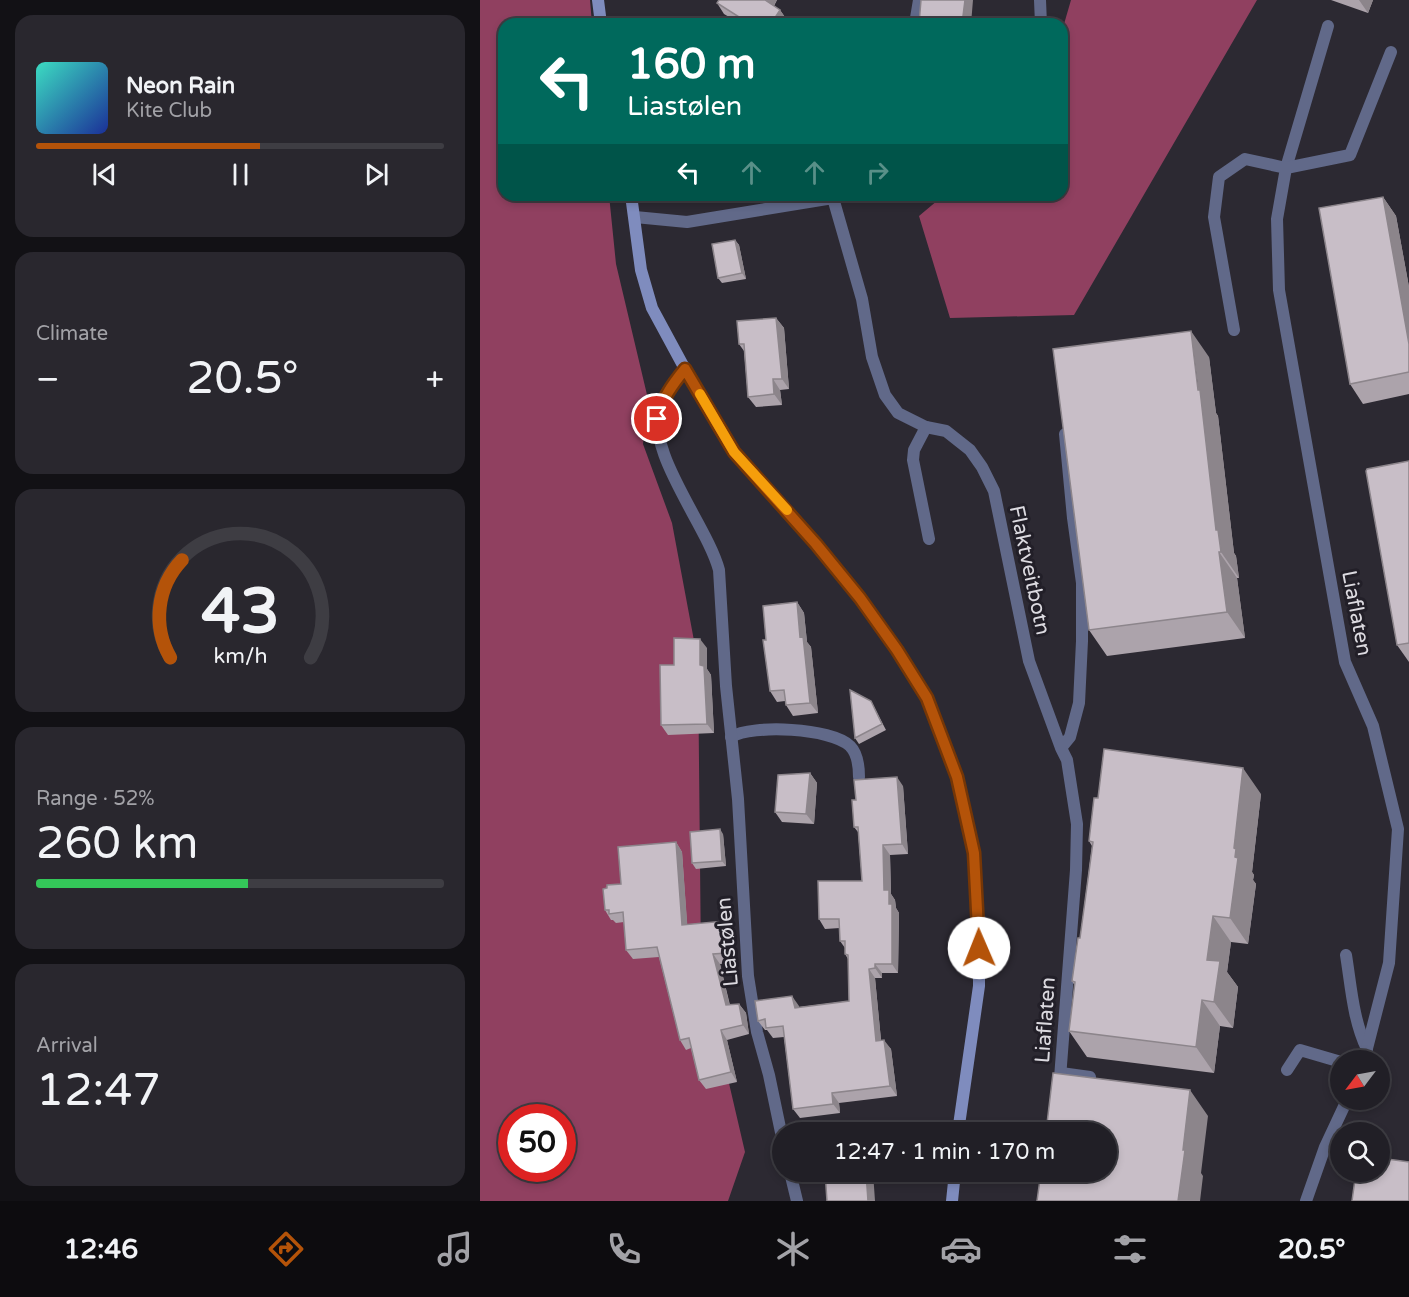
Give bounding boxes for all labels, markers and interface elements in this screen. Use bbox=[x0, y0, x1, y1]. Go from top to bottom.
text: 160 m bbox=[627, 39, 756, 90]
icon: left bbox=[528, 42, 606, 120]
text: Neon Rain bbox=[126, 73, 235, 99]
text: Liastølen bbox=[627, 90, 742, 123]
text: Kite Club bbox=[126, 99, 212, 123]
icon: left bbox=[672, 156, 705, 189]
icon: ahead bbox=[735, 156, 768, 189]
icon: ahead bbox=[798, 156, 831, 189]
icon: right bbox=[861, 156, 894, 189]
icon: previous bbox=[88, 158, 121, 191]
icon: pause bbox=[224, 158, 257, 191]
icon: next bbox=[360, 158, 393, 191]
text: Climate bbox=[36, 322, 108, 346]
text: 20.5° bbox=[186, 352, 299, 406]
text: − bbox=[36, 360, 60, 399]
text: + bbox=[425, 360, 444, 399]
pin bbox=[631, 393, 682, 444]
icon: arrive bbox=[640, 402, 673, 435]
street label: Flaktveitbotn bbox=[1004, 503, 1055, 637]
street label: Liaflaten bbox=[1336, 568, 1377, 658]
text: 43 bbox=[201, 575, 279, 650]
text: km/h bbox=[213, 643, 267, 669]
text: Range · 52% bbox=[36, 787, 155, 811]
text: 260 km bbox=[36, 817, 198, 871]
street label: Liastølen bbox=[711, 896, 744, 988]
position arrow bbox=[947, 916, 1011, 980]
street label: Liaflaten bbox=[1030, 976, 1061, 1064]
text: Arrival bbox=[36, 1034, 98, 1058]
north arrow bbox=[1330, 1050, 1390, 1110]
map controls bbox=[1330, 1050, 1390, 1182]
text: 12:47 bbox=[36, 1064, 161, 1118]
speed limit sign: 50 bbox=[498, 1104, 576, 1182]
button: search bbox=[1330, 1122, 1390, 1182]
text: 12:47 · 1 min · 170 m bbox=[834, 1139, 1055, 1165]
icon: directions bbox=[265, 1228, 307, 1270]
icon: music bbox=[434, 1228, 476, 1270]
icon: phone bbox=[603, 1228, 645, 1270]
icon: climate bbox=[772, 1228, 814, 1270]
icon: car bbox=[940, 1228, 982, 1270]
icon: filters bbox=[1109, 1228, 1151, 1270]
text: 12:46 bbox=[63, 1233, 138, 1266]
text: 20.5° bbox=[1278, 1233, 1346, 1266]

